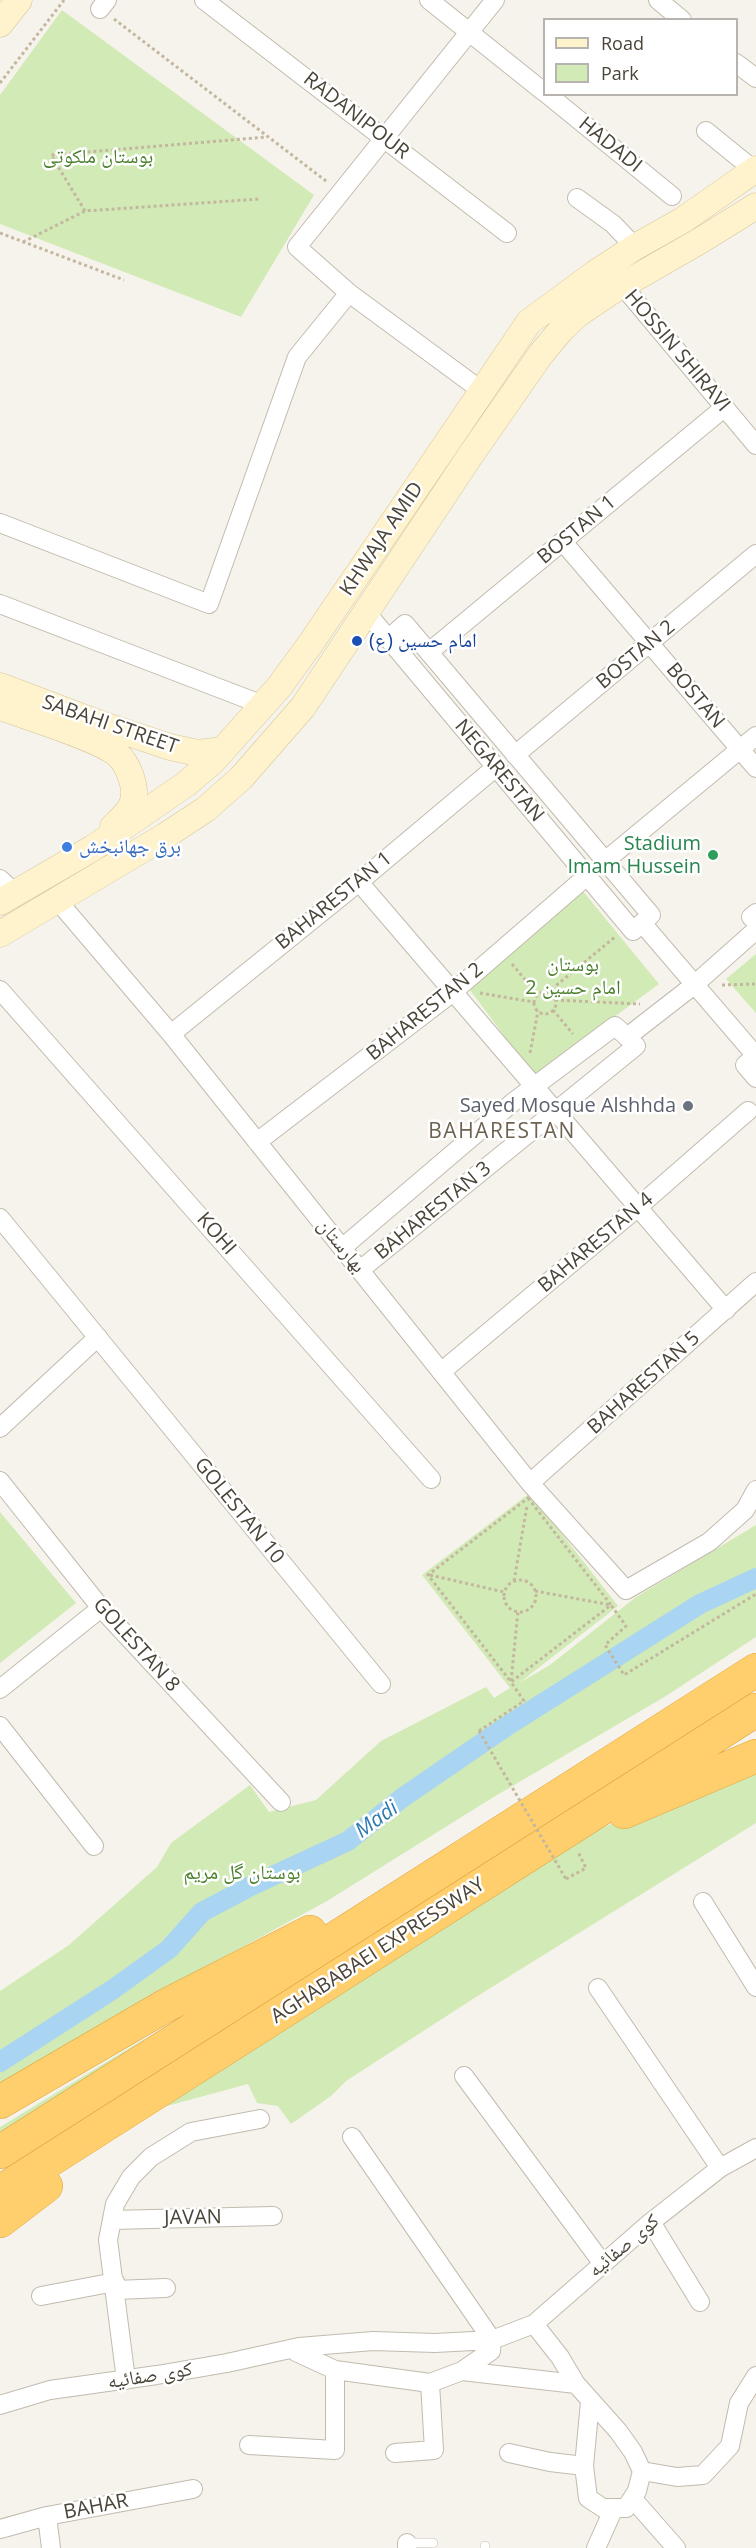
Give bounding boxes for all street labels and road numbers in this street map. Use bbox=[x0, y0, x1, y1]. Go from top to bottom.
street label: RADANIPOUR bbox=[298, 67, 414, 165]
street label: HADADI bbox=[573, 112, 647, 178]
street label: HOSSIN SHIRAVI bbox=[619, 285, 735, 417]
street label: KHWAJA AMID bbox=[335, 478, 429, 600]
street label: BOSTAN 1 bbox=[533, 490, 621, 570]
street label: BOSTAN 2 bbox=[592, 615, 680, 695]
street label: BOSTAN bbox=[661, 658, 729, 734]
street label: SABAHI STREET bbox=[39, 690, 181, 760]
street label: NEGARESTAN bbox=[449, 715, 549, 827]
street label: BAHARESTAN 1 bbox=[271, 847, 397, 955]
street label: BAHARESTAN 2 bbox=[362, 958, 488, 1066]
street label: BAHARESTAN 3 bbox=[370, 1157, 496, 1265]
street label: BAHARESTAN 4 bbox=[534, 1188, 658, 1298]
street label: KOHI bbox=[191, 1208, 241, 1260]
street label: بهارستان bbox=[312, 1214, 370, 1278]
street label: BAHARESTAN 5 bbox=[583, 1326, 705, 1440]
street label: GOLESTAN 10 bbox=[189, 1453, 289, 1569]
street label: GOLESTAN 8 bbox=[88, 1593, 184, 1697]
street label: AGHABABAEI EXPRESSWAY bbox=[267, 1873, 489, 2029]
street label: JAVAN bbox=[164, 2205, 222, 2231]
street label: کوی صفائیه bbox=[584, 2209, 664, 2283]
street label: کوی صفائیه bbox=[106, 2357, 194, 2395]
street label: BAHAR bbox=[62, 2489, 130, 2525]

